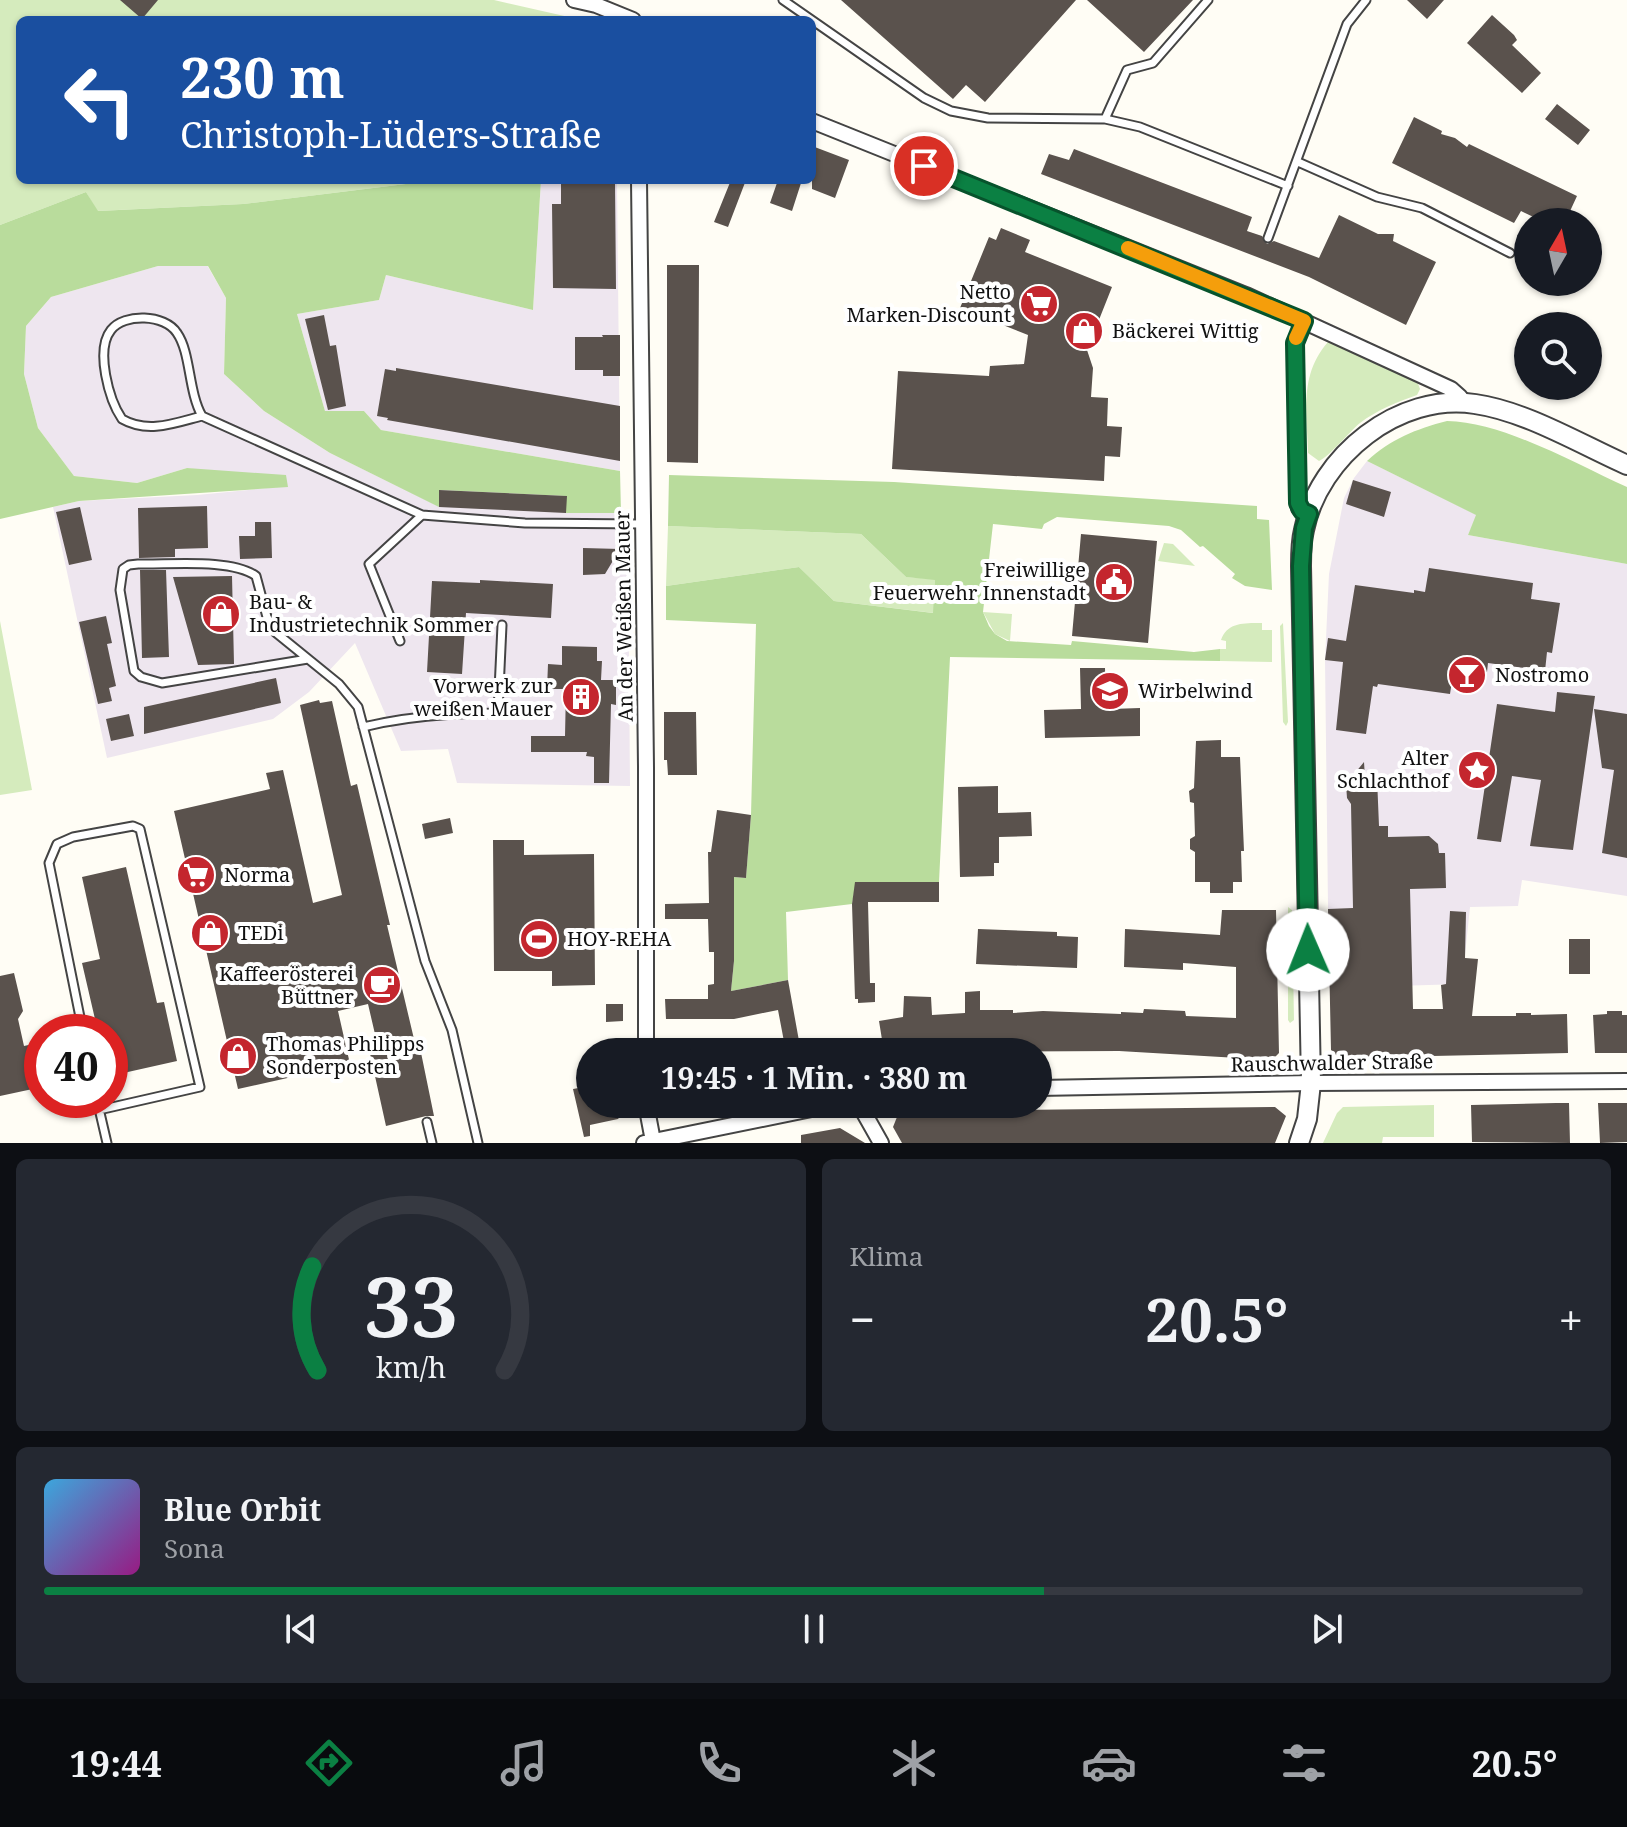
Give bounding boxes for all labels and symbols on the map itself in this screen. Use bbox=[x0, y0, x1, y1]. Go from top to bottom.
pin bbox=[890, 132, 958, 200]
north arrow bbox=[1514, 208, 1602, 296]
place label: Netto Marken-Discount bbox=[846, 278, 1011, 328]
supermarket icon: Netto Marken-Discount bbox=[1018, 283, 1060, 325]
shop icon: Bäckerei Wittig bbox=[1063, 310, 1105, 352]
place label: Bäckerei Wittig bbox=[1112, 317, 1259, 344]
street label: An der Weißen Mauer bbox=[608, 510, 639, 722]
place label: Freiwillige Feuerwehr Innenstadt bbox=[873, 556, 1086, 606]
public building icon: Freiwillige Feuerwehr Innenstadt bbox=[1093, 561, 1135, 603]
place label: Bau- & Industrietechnik Sommer bbox=[249, 588, 494, 638]
shop icon: Bau- & Industrietechnik Sommer bbox=[200, 593, 242, 635]
bar icon: Nostromo bbox=[1446, 654, 1488, 696]
place label: Nostromo bbox=[1495, 661, 1589, 688]
school or university icon: Wirbelwind bbox=[1089, 670, 1131, 712]
place label: Vorwerk zur weißen Mauer bbox=[414, 672, 554, 722]
building icon: Vorwerk zur weißen Mauer bbox=[560, 676, 602, 718]
place label: Wirbelwind bbox=[1138, 677, 1253, 704]
place label: Alter Schlachthof bbox=[1337, 744, 1451, 794]
place icon: Alter Schlachthof bbox=[1456, 749, 1498, 791]
supermarket icon: Norma bbox=[175, 854, 217, 896]
place label: Norma bbox=[224, 861, 290, 888]
position arrow bbox=[1266, 908, 1350, 992]
shop icon: TEDi bbox=[189, 912, 231, 954]
sports icon: HOY-REHA bbox=[518, 918, 560, 960]
place label: TEDi bbox=[238, 919, 284, 946]
place label: HOY-REHA bbox=[567, 925, 672, 952]
place label: Kaffeerösterei Büttner bbox=[219, 960, 355, 1010]
cafe icon: Kaffeerösterei Büttner bbox=[361, 964, 403, 1006]
speed limit sign: 40 bbox=[24, 1014, 128, 1118]
place label: Thomas Philipps Sonderposten bbox=[266, 1030, 424, 1080]
shop icon: Thomas Philipps Sonderposten bbox=[217, 1035, 259, 1077]
street label: Rauschwalder Straße bbox=[1230, 1047, 1434, 1078]

